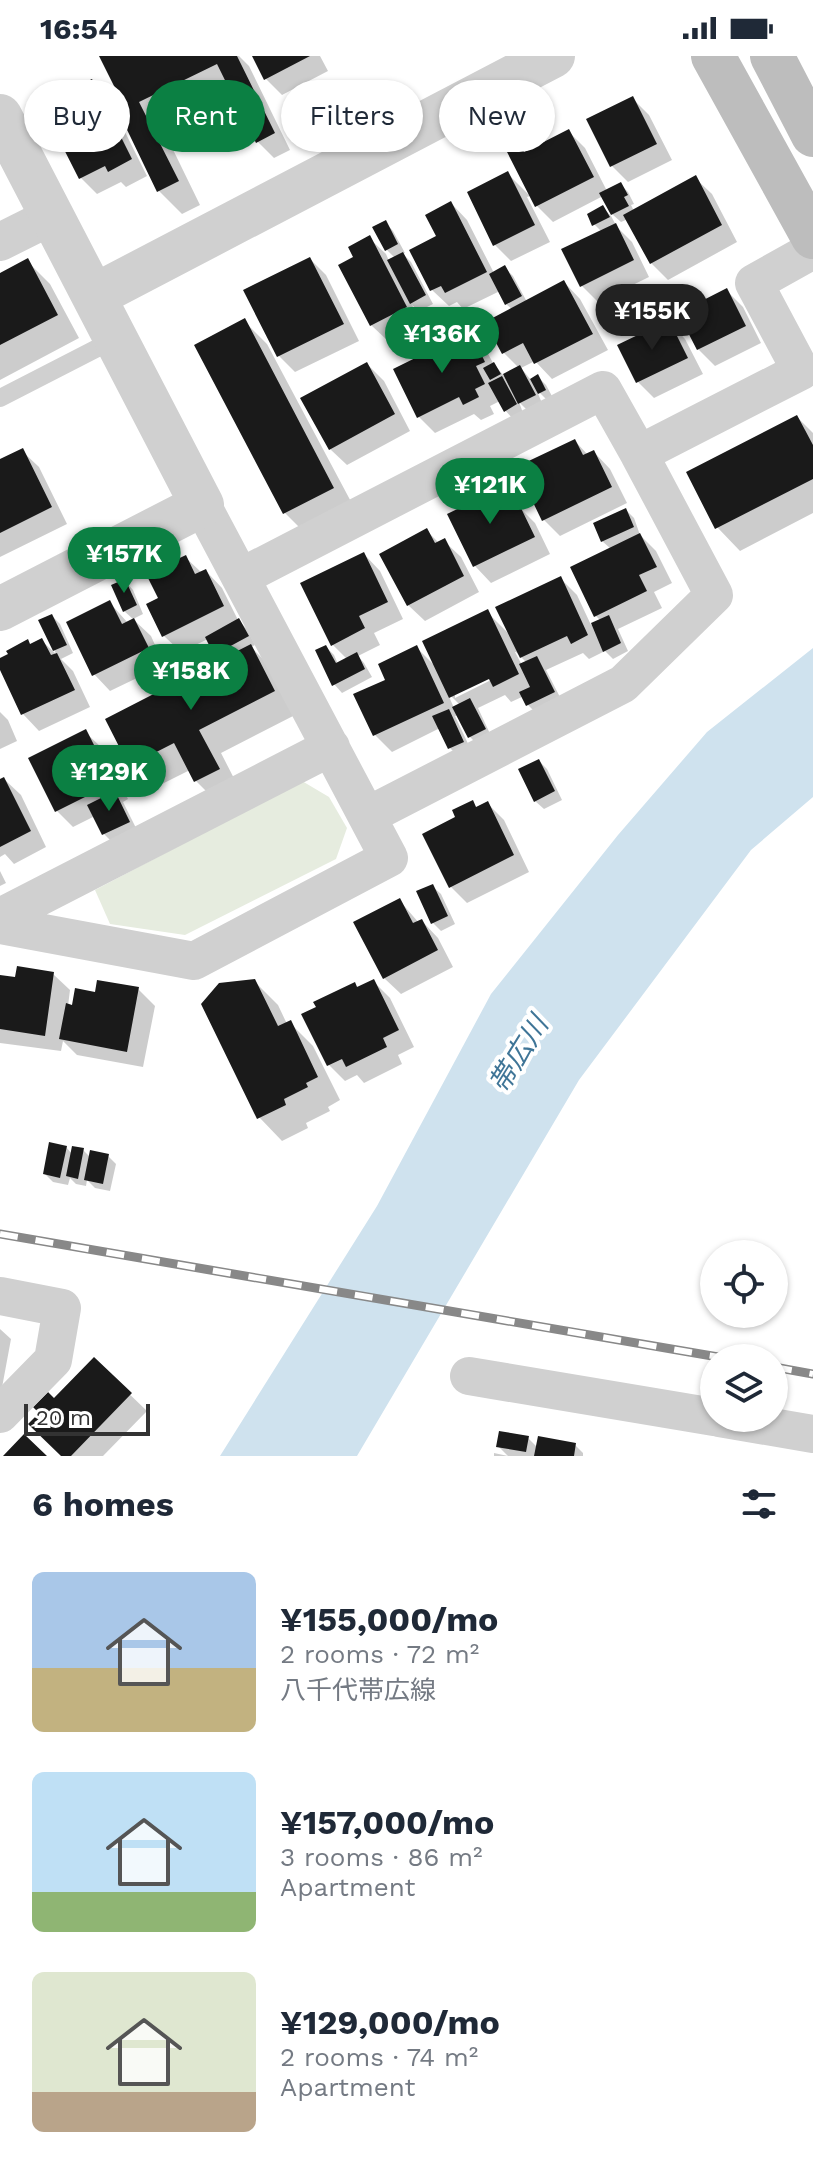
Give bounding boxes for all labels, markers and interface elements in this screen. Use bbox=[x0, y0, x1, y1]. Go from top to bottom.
text: 16:54 bbox=[40, 11, 117, 46]
chip: Buy bbox=[24, 80, 130, 152]
chip: Rent bbox=[146, 80, 265, 152]
chip: Filters bbox=[281, 80, 423, 152]
chip: New bbox=[439, 80, 555, 152]
pin: ¥155K bbox=[596, 284, 708, 352]
text: ¥155K bbox=[614, 295, 690, 325]
pin: ¥136K bbox=[386, 307, 498, 375]
text: ¥136K bbox=[403, 318, 481, 348]
pin: ¥121K bbox=[434, 458, 546, 526]
text: ¥121K bbox=[453, 469, 527, 499]
pin: ¥157K bbox=[68, 527, 180, 595]
text: ¥157K bbox=[86, 538, 162, 568]
pin: ¥158K bbox=[135, 644, 247, 712]
text: ¥158K bbox=[152, 655, 230, 685]
pin: ¥129K bbox=[53, 745, 165, 813]
text: ¥129K bbox=[70, 756, 148, 786]
water label: 帯広川 bbox=[482, 1007, 556, 1099]
map controls bbox=[700, 1240, 788, 1432]
button: locate bbox=[700, 1240, 788, 1328]
button: layers bbox=[700, 1344, 788, 1432]
scale bar bbox=[24, 1400, 150, 1436]
text: 20 m bbox=[36, 1405, 91, 1430]
icon: filters bbox=[737, 1482, 781, 1526]
text: 6 homes bbox=[32, 1484, 174, 1524]
text: ¥155,000/mo bbox=[280, 1599, 499, 1639]
icon: home bbox=[96, 1604, 192, 1700]
text: 2 rooms · 72 m² bbox=[280, 1639, 479, 1669]
text: 八千代帯広線 bbox=[280, 1675, 436, 1705]
text: ¥157,000/mo bbox=[280, 1802, 494, 1842]
icon: home bbox=[96, 1804, 192, 1900]
text: 3 rooms · 86 m² bbox=[280, 1842, 482, 1872]
text: Apartment bbox=[280, 1872, 416, 1902]
text: ¥129,000/mo bbox=[280, 2002, 500, 2042]
icon: home bbox=[96, 2004, 192, 2100]
text: 2 rooms · 74 m² bbox=[280, 2042, 478, 2072]
text: Apartment bbox=[280, 2072, 416, 2102]

